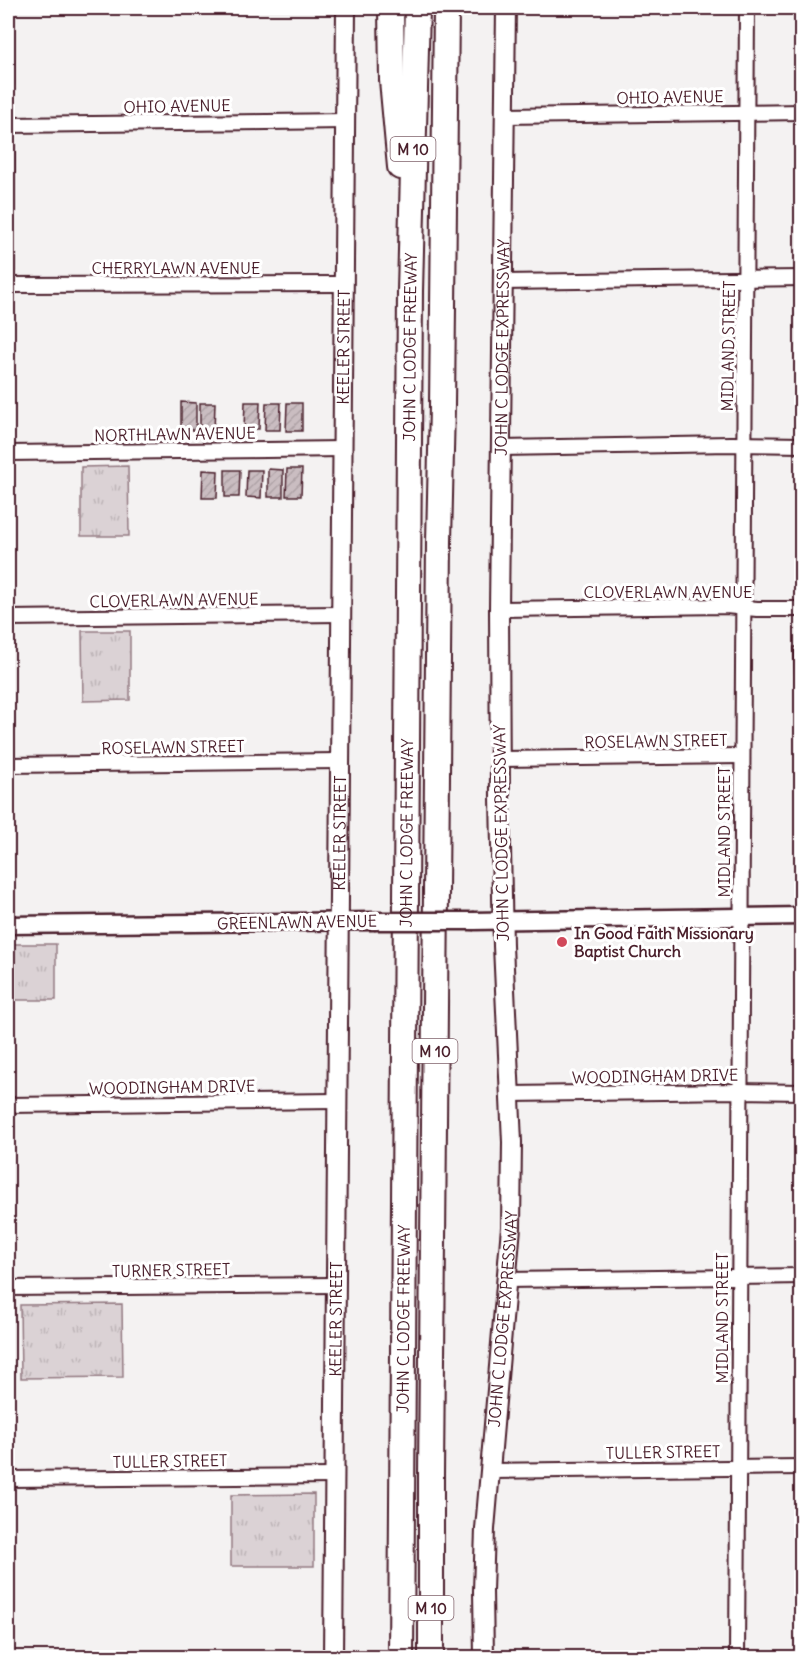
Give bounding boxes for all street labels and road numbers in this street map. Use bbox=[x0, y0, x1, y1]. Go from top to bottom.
street label: OHIO AVENUE bbox=[616, 86, 724, 108]
street label: OHIO AVENUE bbox=[123, 95, 231, 117]
road number: M 10 bbox=[390, 137, 436, 161]
street label: JOHN C LODGE EXPRESSWAY bbox=[491, 239, 513, 456]
street label: JOHN C LODGE FREEWAY bbox=[399, 252, 421, 441]
street label: CHERRYLAWN AVENUE bbox=[92, 258, 260, 278]
street label: MIDLAND STREET bbox=[717, 280, 739, 412]
street label: KEELER STREET bbox=[333, 289, 354, 405]
street label: NORTHLAWN AVENUE bbox=[94, 423, 256, 445]
street label: CLOVERLAWN AVENUE bbox=[583, 582, 753, 602]
street label: CLOVERLAWN AVENUE bbox=[89, 589, 259, 611]
street label: JOHN C LODGE EXPRESSWAY bbox=[489, 724, 513, 942]
street label: ROSELAWN STREET bbox=[584, 730, 728, 752]
street label: ROSELAWN STREET bbox=[101, 736, 245, 758]
street label: JOHN C LODGE FREEWAY bbox=[396, 738, 417, 927]
street label: MIDLAND STREET bbox=[714, 766, 734, 898]
street label: KEELER STREET bbox=[329, 775, 350, 891]
street label: GREENLAWN AVENUE bbox=[217, 911, 377, 933]
road number: M 10 bbox=[412, 1039, 458, 1063]
street label: WOODINGHAM DRIVE bbox=[572, 1065, 738, 1087]
street label: WOODINGHAM DRIVE bbox=[89, 1076, 255, 1098]
street label: JOHN C LODGE EXPRESSWAY bbox=[484, 1210, 521, 1428]
street label: JOHN C LODGE FREEWAY bbox=[393, 1224, 414, 1413]
street label: MIDLAND STREET bbox=[712, 1252, 732, 1384]
street label: TURNER STREET bbox=[112, 1259, 230, 1281]
street label: KEELER STREET bbox=[325, 1261, 346, 1377]
street label: TULLER STREET bbox=[606, 1441, 720, 1463]
street label: TULLER STREET bbox=[113, 1450, 227, 1472]
road number: M 10 bbox=[408, 1596, 454, 1620]

